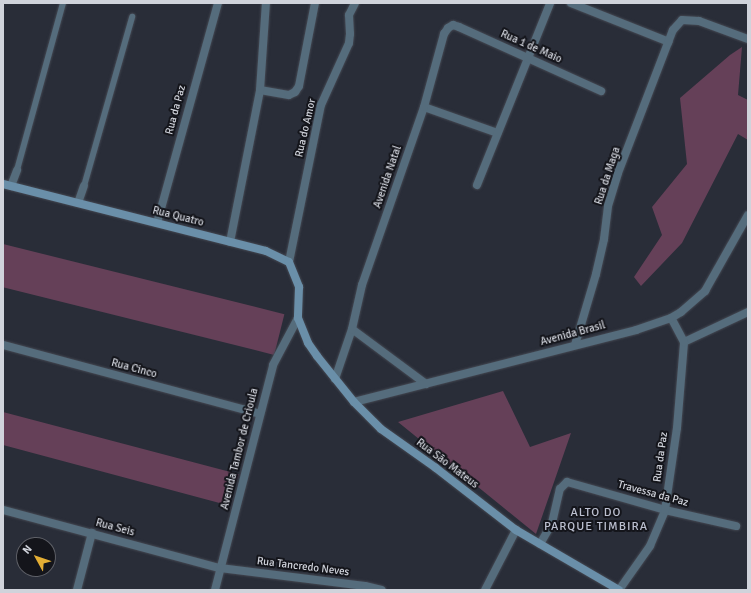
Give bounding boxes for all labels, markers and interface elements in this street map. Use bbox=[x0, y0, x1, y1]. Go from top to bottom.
street label: Rua 1 de Maio bbox=[498, 28, 564, 66]
street label: Rua da Paz bbox=[163, 84, 189, 136]
street label: Rua do Amor bbox=[293, 97, 319, 159]
street label: Avenida Natal bbox=[371, 144, 405, 210]
street label: Rua da Maga bbox=[592, 145, 624, 207]
street label: Rua Quatro bbox=[151, 204, 205, 230]
street label: Avenida Brasil bbox=[539, 319, 607, 349]
street label: Rua Cinco bbox=[110, 357, 158, 381]
street label: Avenida Tambor de Crioula bbox=[218, 387, 262, 511]
street label: Rua da Paz bbox=[651, 431, 671, 483]
street label: Rua São Mateus bbox=[413, 436, 481, 492]
street label: Travessa da Paz bbox=[616, 478, 690, 510]
district label: ALTO DO PARQUE TIMBIRA bbox=[544, 506, 648, 534]
street label: Rua Seis bbox=[94, 516, 136, 540]
north arrow bbox=[16, 537, 56, 577]
text: N bbox=[20, 542, 35, 557]
street label: Rua Tancredo Neves bbox=[256, 555, 350, 579]

